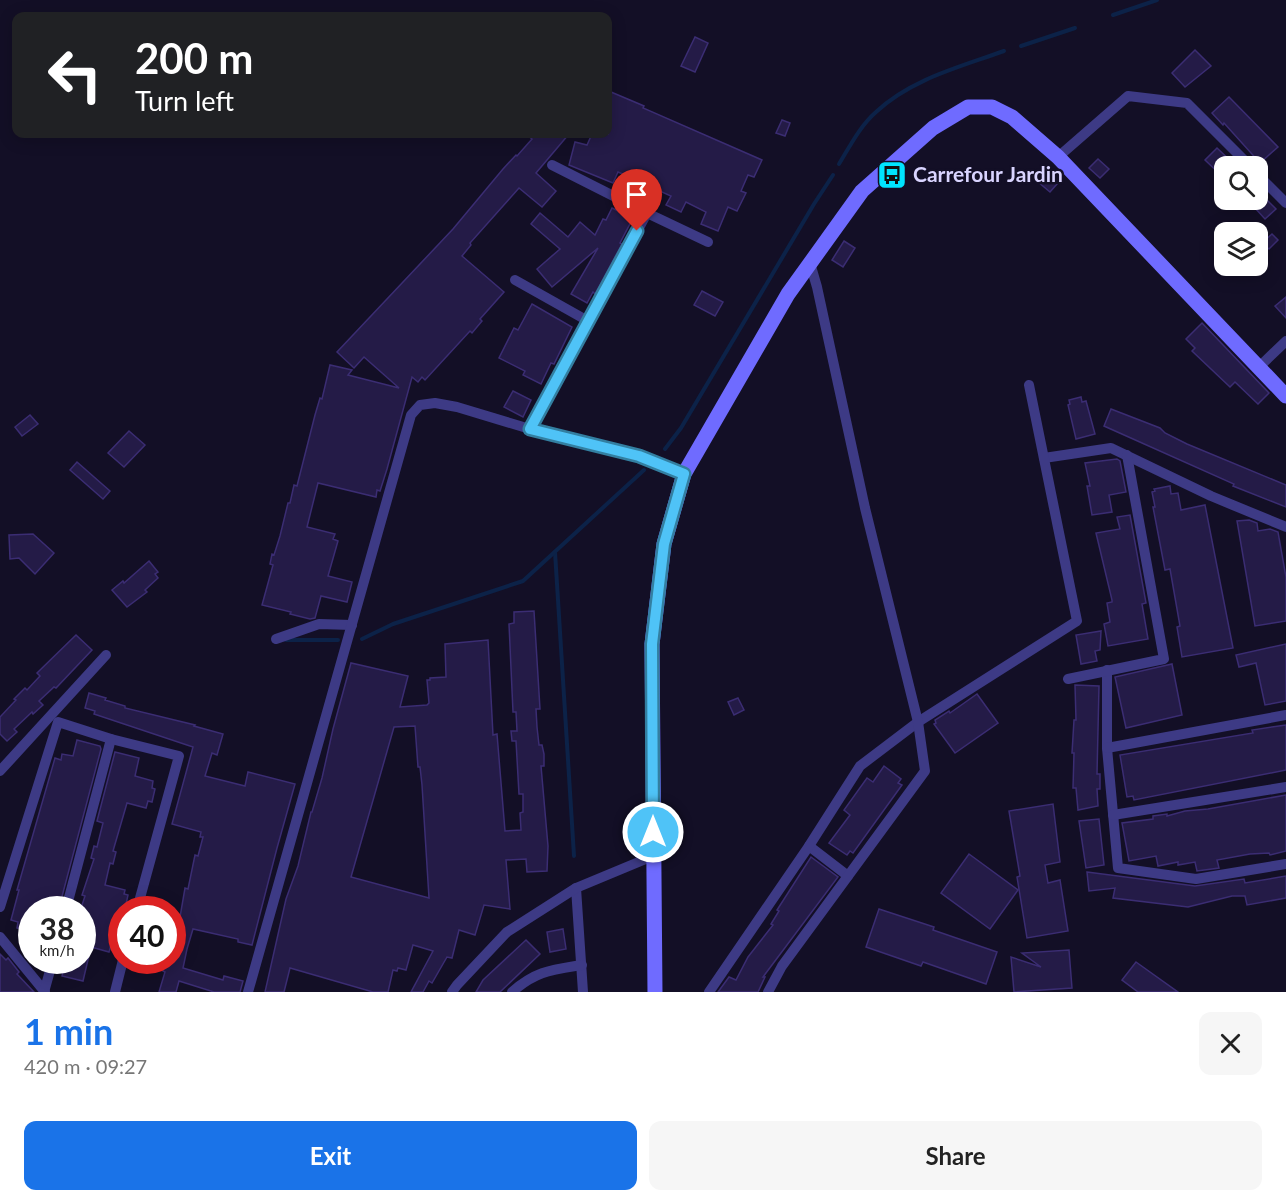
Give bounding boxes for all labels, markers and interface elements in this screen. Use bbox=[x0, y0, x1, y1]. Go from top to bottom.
text: 200 m bbox=[135, 33, 253, 83]
icon: left bbox=[36, 36, 114, 114]
text: Turn left bbox=[135, 84, 234, 117]
map controls bbox=[1214, 156, 1268, 276]
button: search bbox=[1214, 156, 1268, 210]
bus stop icon: Carrefour Jardin bbox=[876, 159, 908, 191]
place label: Carrefour Jardin bbox=[913, 161, 1063, 186]
pin bbox=[611, 169, 662, 231]
icon: arrive bbox=[620, 178, 653, 211]
button: layers bbox=[1214, 222, 1268, 276]
position arrow bbox=[621, 800, 685, 864]
speed limit sign: 40 bbox=[108, 896, 186, 974]
text: 38 bbox=[40, 910, 74, 946]
text: km/h bbox=[39, 941, 75, 959]
text: 1 min bbox=[24, 1009, 113, 1053]
button: close bbox=[1199, 1012, 1262, 1075]
text: 420 m · 09:27 bbox=[24, 1054, 147, 1078]
button: Exit bbox=[24, 1121, 637, 1190]
button: Share bbox=[649, 1121, 1262, 1190]

